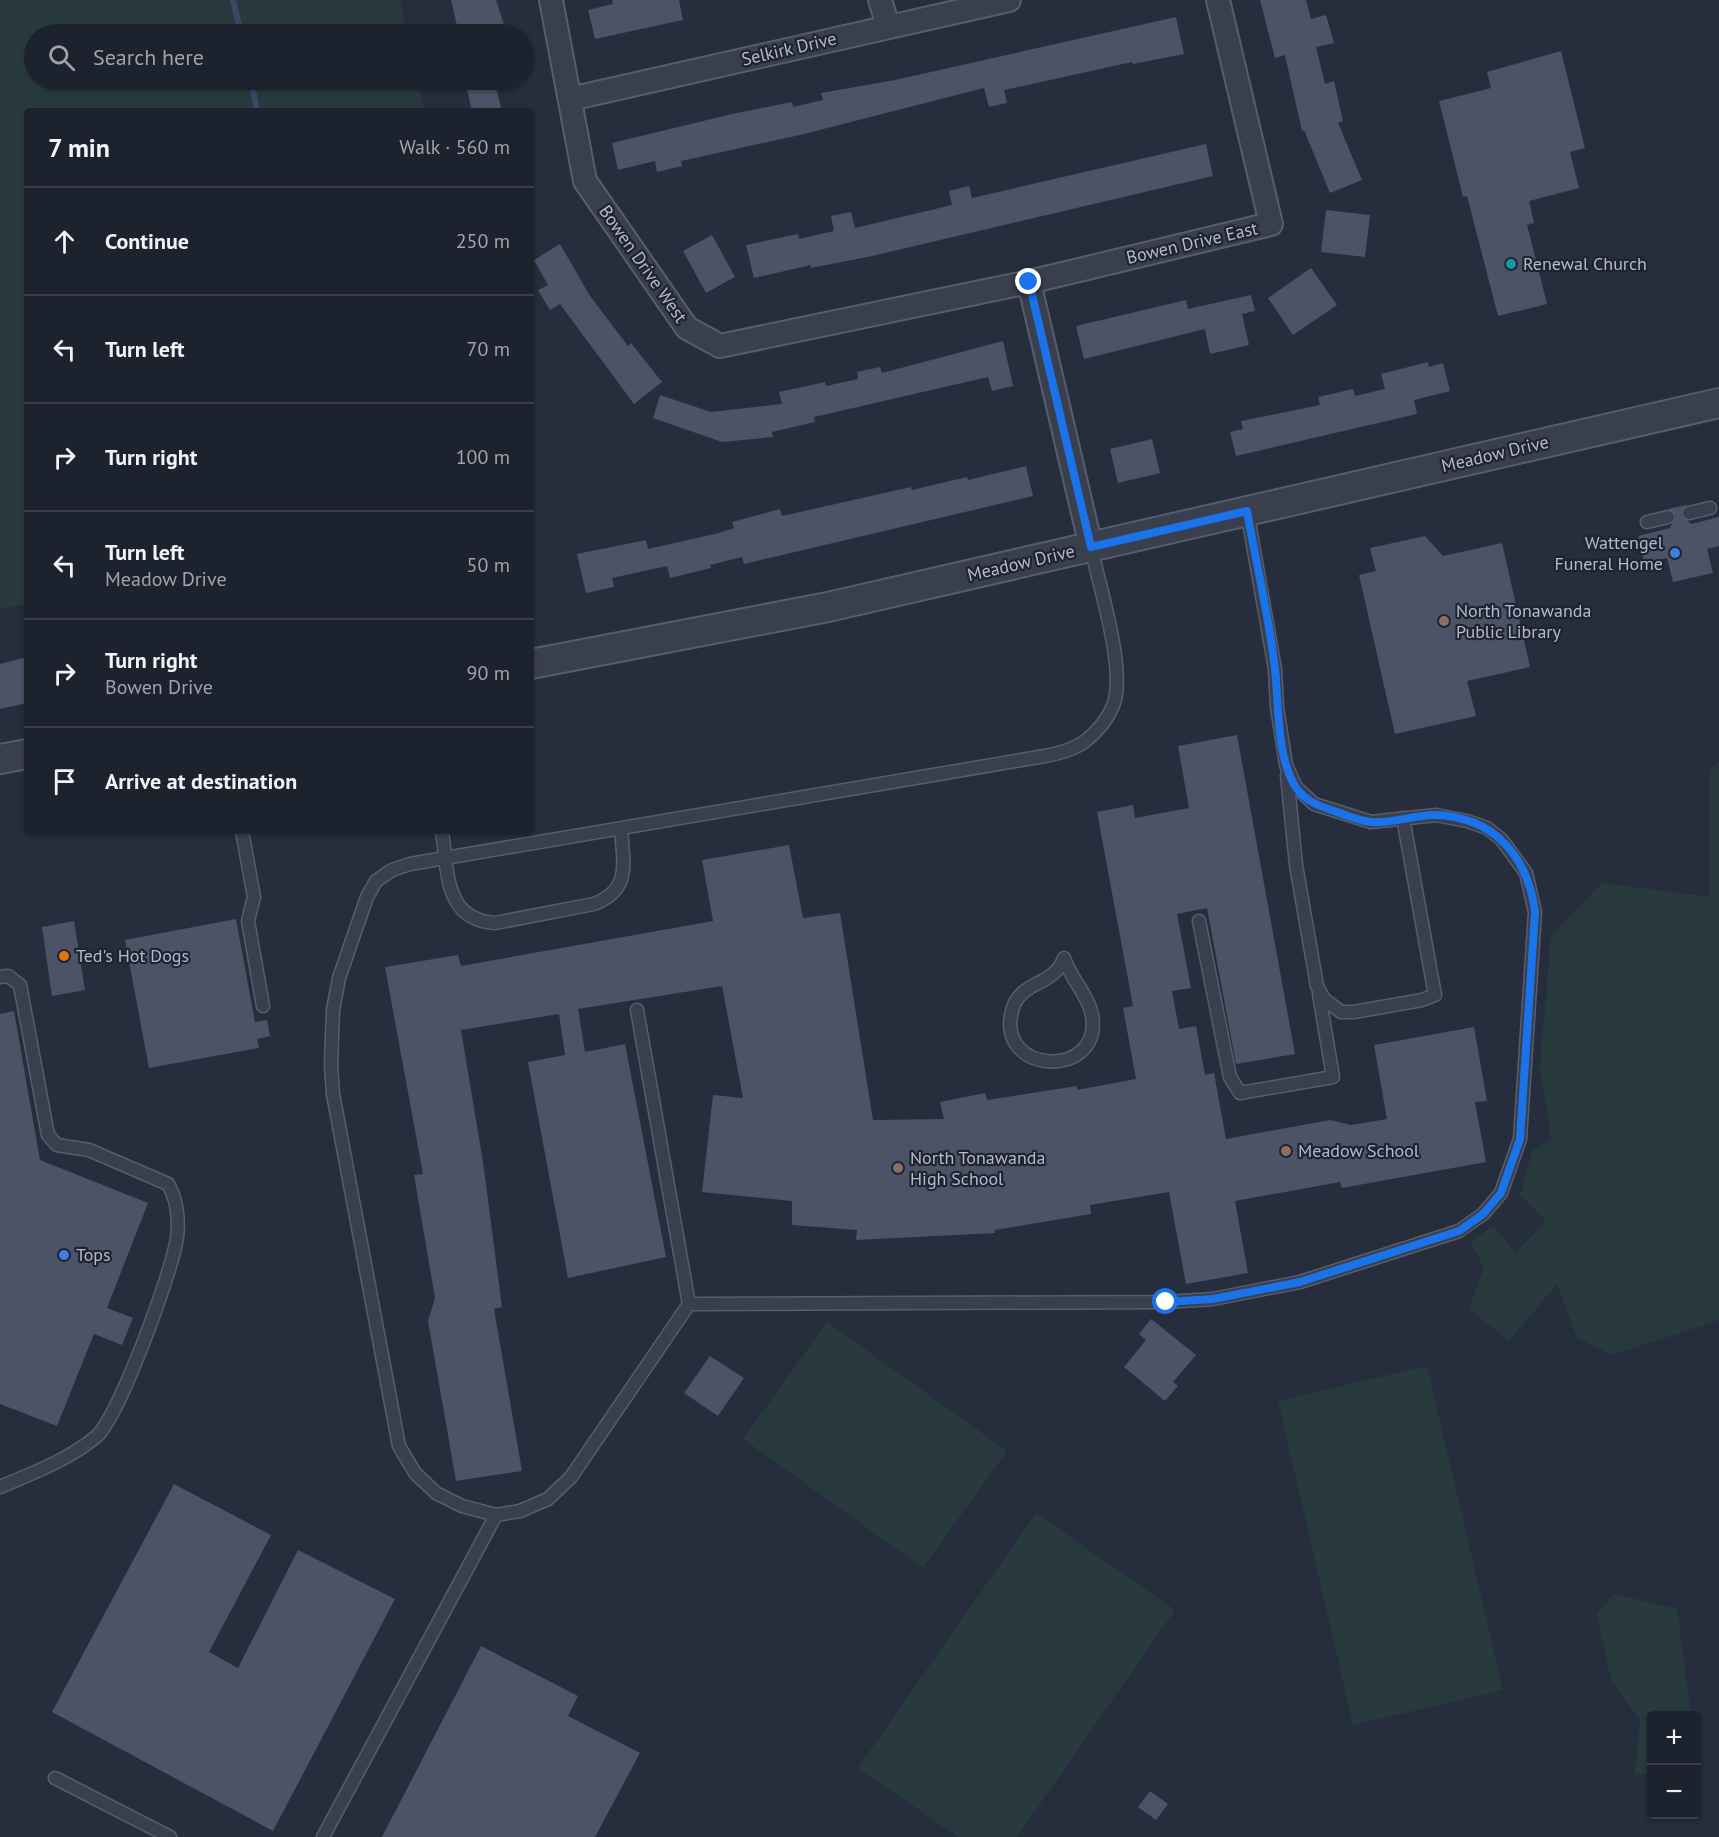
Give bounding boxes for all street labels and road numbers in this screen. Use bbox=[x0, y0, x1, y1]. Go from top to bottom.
street label: Selkirk Drive bbox=[739, 26, 839, 71]
street label: Bowen Drive West bbox=[594, 200, 693, 327]
street label: Bowen Drive East bbox=[1124, 216, 1260, 269]
street label: Meadow Drive bbox=[1439, 430, 1551, 477]
street label: Meadow Drive bbox=[965, 539, 1077, 586]

